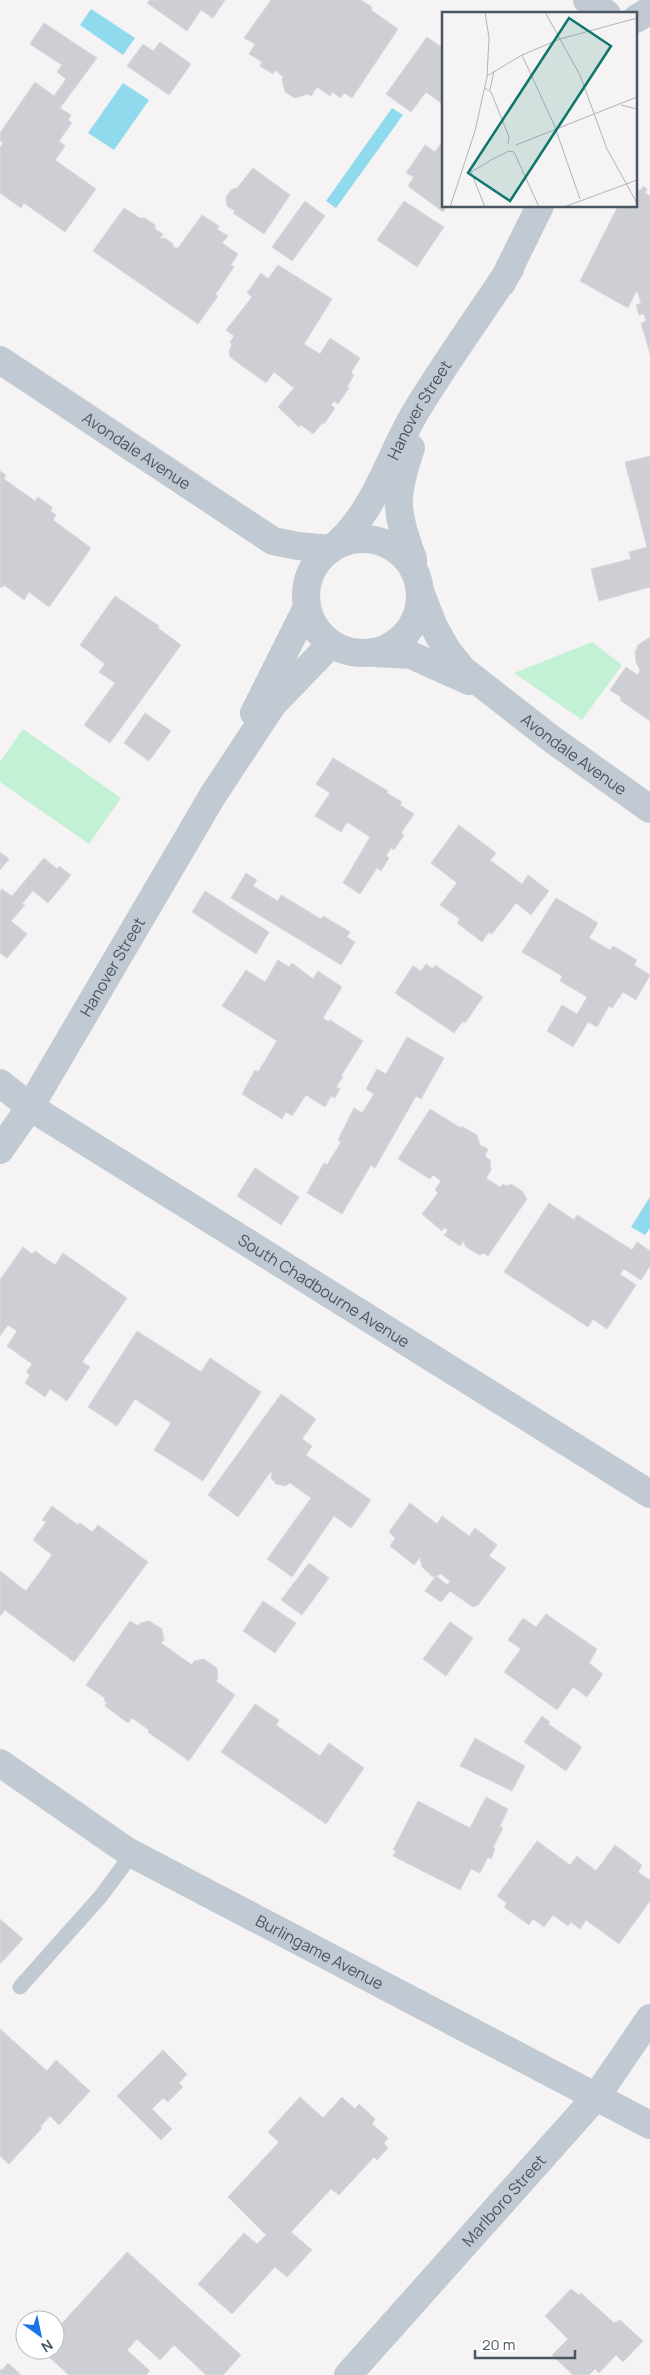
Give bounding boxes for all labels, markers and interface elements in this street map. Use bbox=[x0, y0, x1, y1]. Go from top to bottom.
inset map bbox=[442, 12, 638, 208]
street label: Hanover Street bbox=[382, 356, 456, 463]
street label: Avondale Avenue bbox=[78, 407, 195, 495]
street label: Avondale Avenue bbox=[517, 708, 631, 800]
street label: Hanover Street bbox=[75, 913, 150, 1020]
street label: South Chadbourne Avenue bbox=[234, 1229, 414, 1352]
street label: Burlingame Avenue bbox=[252, 1909, 387, 1994]
street label: Marlboro Street bbox=[457, 2150, 551, 2251]
north arrow bbox=[15, 2310, 65, 2360]
scale bar bbox=[475, 2328, 575, 2360]
text: 20 m bbox=[482, 2334, 515, 2355]
text: N bbox=[38, 2336, 57, 2357]

